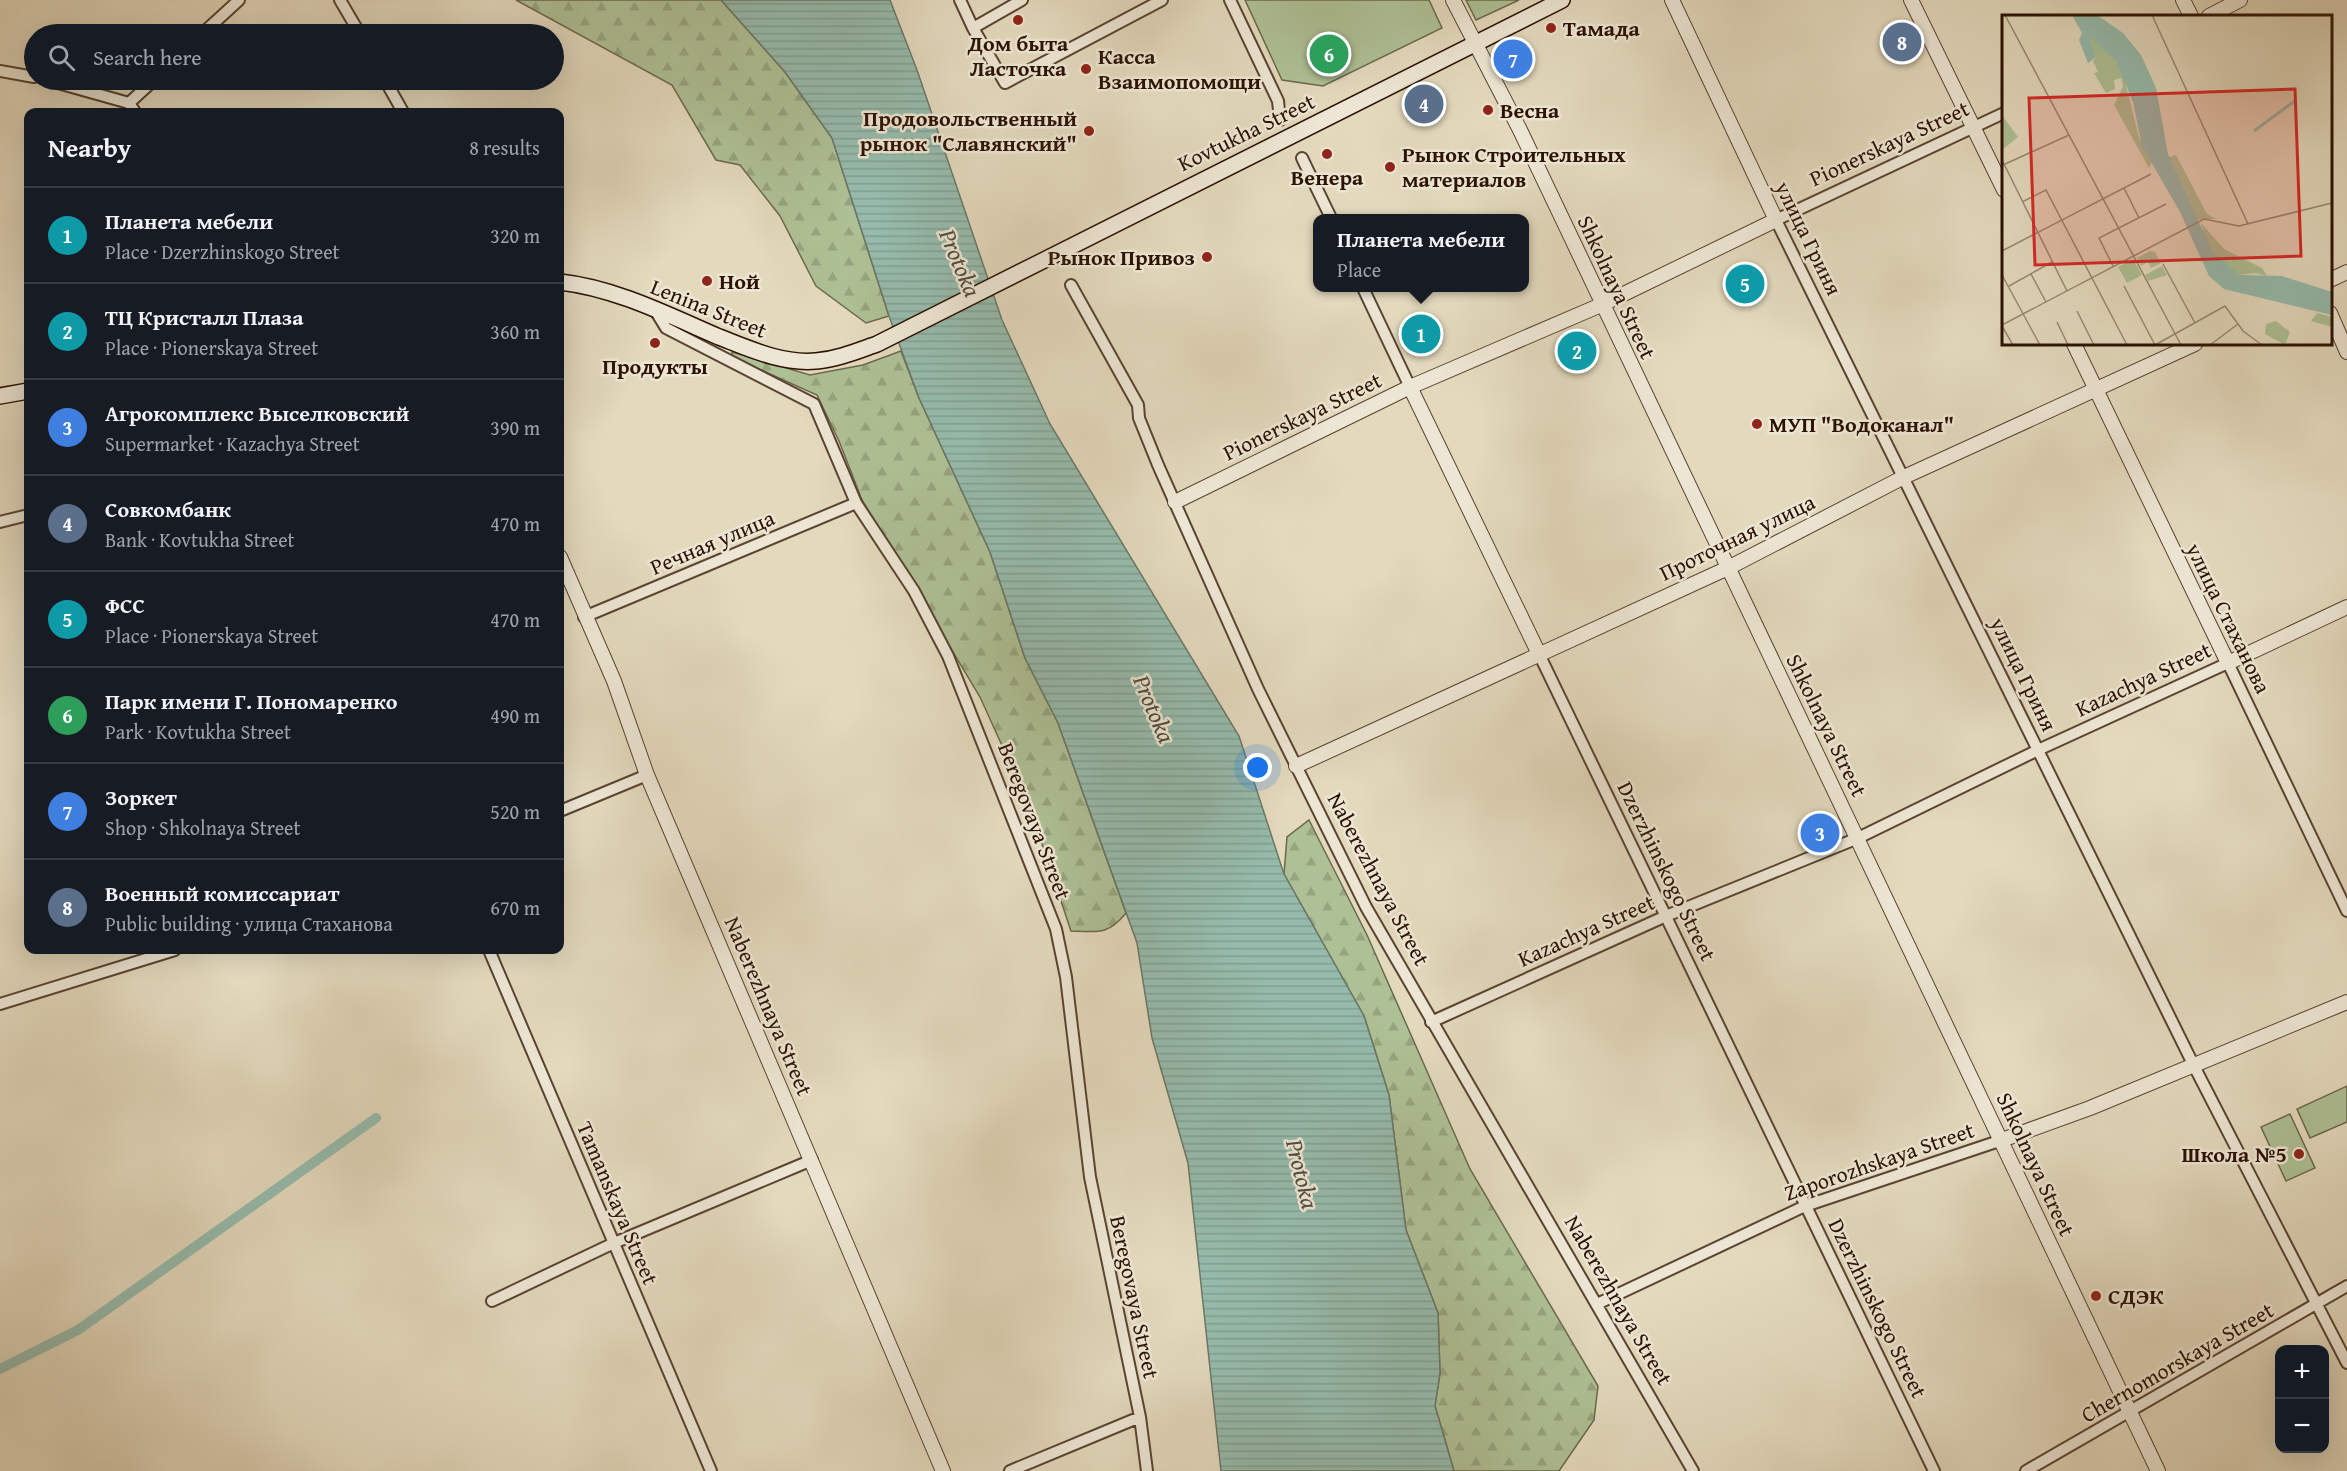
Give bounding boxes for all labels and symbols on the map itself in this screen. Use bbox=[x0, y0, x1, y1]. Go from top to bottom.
place label: Тамада bbox=[1563, 12, 1641, 44]
marker: Дом быта Ласточка bbox=[1011, 13, 1025, 27]
inset map bbox=[2002, 15, 2332, 345]
pin: 8 bbox=[1882, 20, 1922, 64]
marker: Тамада bbox=[1544, 21, 1558, 35]
place label: Дом быта Ласточка bbox=[967, 27, 1069, 84]
pin: 6 bbox=[1310, 32, 1348, 76]
pin: 7 bbox=[1494, 36, 1532, 82]
place label: Касса Взаимопомощи bbox=[1098, 40, 1261, 97]
marker: Касса Взаимопомощи bbox=[1079, 62, 1093, 76]
pin: 4 bbox=[1404, 82, 1444, 126]
street label: Kovtukha Street bbox=[1172, 85, 1320, 179]
street label: Pionerskaya Street bbox=[1804, 92, 1974, 194]
place label: Весна bbox=[1500, 94, 1560, 126]
place label: Продовольственный рынок "Славянский" bbox=[860, 102, 1077, 159]
marker: Весна bbox=[1481, 103, 1495, 117]
marker: Продовольственный рынок "Славянский" bbox=[1082, 124, 1096, 138]
place label: Рынок Строительных материалов bbox=[1402, 138, 1626, 195]
marker: Венера bbox=[1320, 147, 1334, 161]
marker: Рынок Строительных материалов bbox=[1383, 160, 1397, 174]
place label: Венера bbox=[1291, 161, 1364, 193]
street label: улица Гриня bbox=[1767, 174, 1851, 301]
street label: Shkolnaya Street bbox=[1570, 210, 1664, 364]
water label: Protoka bbox=[930, 223, 990, 302]
place label: Рынок Привоз bbox=[1048, 241, 1195, 273]
marker: Рынок Привоз bbox=[1200, 250, 1214, 264]
pin: 5 bbox=[1726, 262, 1764, 306]
place label: Ной bbox=[719, 265, 760, 297]
street label: Lenina Street bbox=[646, 270, 772, 346]
marker: Ной bbox=[700, 274, 714, 288]
pin: 1 bbox=[1402, 312, 1440, 356]
pin: 2 bbox=[1558, 328, 1596, 374]
marker: Продукты bbox=[648, 336, 662, 350]
place label: Продукты bbox=[602, 350, 708, 382]
street label: Pionerskaya Street bbox=[1217, 364, 1387, 468]
place label: МУП "Водоканал" bbox=[1769, 408, 1954, 440]
marker: МУП "Водоканал" bbox=[1750, 417, 1764, 431]
street label: Проточная улица bbox=[1654, 485, 1821, 589]
street label: Речная улица bbox=[645, 501, 780, 583]
street label: улица Стаханова bbox=[2178, 536, 2280, 699]
street label: улица Гриня bbox=[1982, 610, 2066, 737]
street label: Kazachya Street bbox=[2070, 633, 2216, 725]
street label: Shkolnaya Street bbox=[1779, 648, 1876, 802]
water label: Protoka bbox=[1124, 669, 1184, 748]
street label: Beregovaya Street bbox=[990, 738, 1080, 904]
your location bbox=[1243, 753, 1272, 782]
street label: Dzerzhinskogo Street bbox=[1610, 776, 1724, 966]
street label: Naberezhnaya Street bbox=[1320, 787, 1438, 971]
pin: 3 bbox=[1800, 810, 1840, 856]
street label: Kazachya Street bbox=[1512, 885, 1660, 974]
street label: Naberezhnaya Street bbox=[717, 911, 821, 1101]
street label: Shkolnaya Street bbox=[1989, 1087, 2083, 1241]
street label: Zaporozhskaya Street bbox=[1780, 1113, 1978, 1209]
street label: Tamanskaya Street bbox=[569, 1116, 667, 1290]
water label: Protoka bbox=[1277, 1134, 1328, 1212]
place label: Школа №5 bbox=[2182, 1138, 2287, 1170]
marker: Школа №5 bbox=[2292, 1147, 2306, 1161]
street label: Naberezhnaya Street bbox=[1557, 1209, 1681, 1391]
street label: Beregovaya Street bbox=[1102, 1212, 1168, 1382]
street label: Dzerzhinskogo Street bbox=[1821, 1213, 1935, 1403]
place label: СДЭК bbox=[2108, 1280, 2164, 1312]
marker: СДЭК bbox=[2089, 1289, 2103, 1303]
street label: Chernomorskaya Street bbox=[2075, 1294, 2279, 1430]

